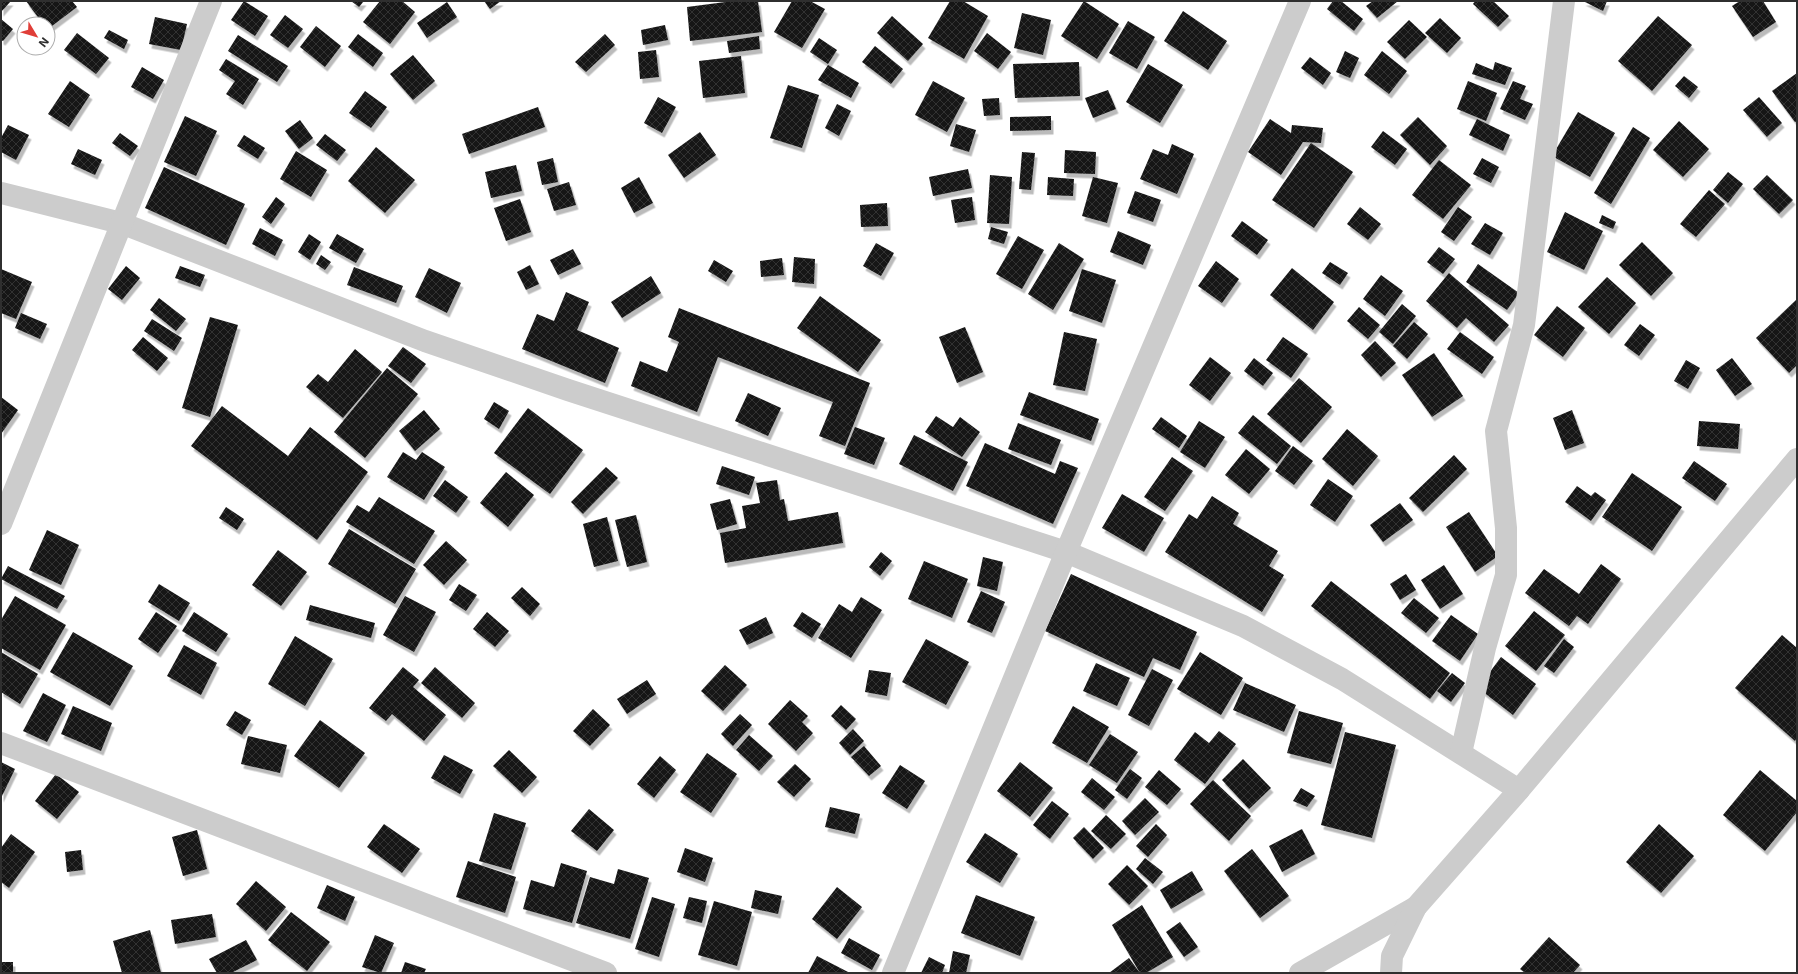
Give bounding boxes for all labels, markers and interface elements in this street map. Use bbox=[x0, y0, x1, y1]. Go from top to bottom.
north arrow bbox=[16, 16, 56, 56]
text: N bbox=[36, 35, 52, 50]

